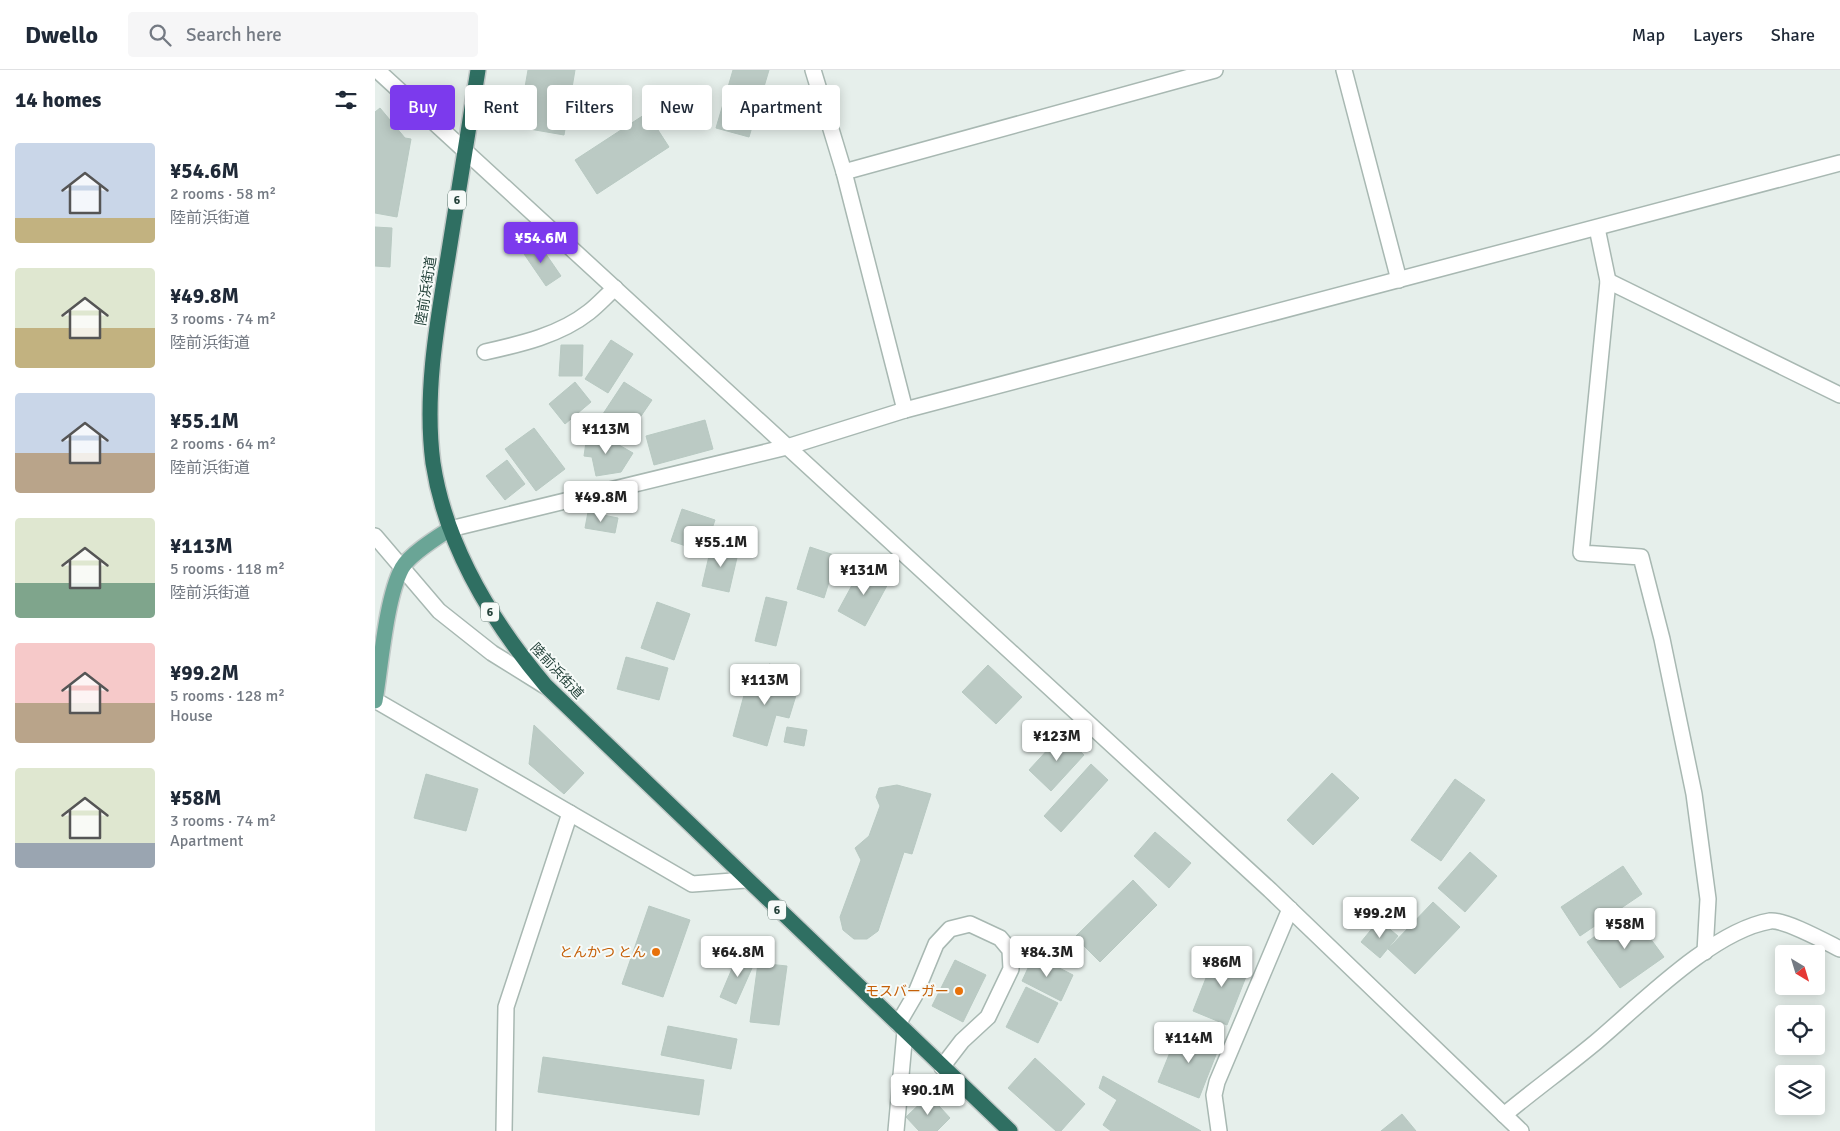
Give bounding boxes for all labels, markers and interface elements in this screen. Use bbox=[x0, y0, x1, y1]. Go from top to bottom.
search box bbox=[128, 12, 478, 57]
text: Dwello bbox=[25, 20, 98, 50]
icon: search bbox=[146, 21, 174, 49]
text: Search here bbox=[186, 23, 282, 47]
text: Map bbox=[1632, 24, 1665, 46]
text: Layers bbox=[1693, 24, 1743, 46]
text: Share bbox=[1771, 24, 1815, 46]
chip: Buy bbox=[390, 85, 455, 130]
chip: Rent bbox=[465, 85, 537, 130]
chip: Filters bbox=[547, 85, 632, 130]
chip: New bbox=[642, 85, 712, 130]
chip: Apartment bbox=[722, 85, 840, 130]
icon: filters bbox=[332, 86, 360, 114]
text: 14 homes bbox=[15, 87, 101, 113]
text: ¥54.6M bbox=[170, 158, 239, 184]
icon: home bbox=[55, 163, 115, 223]
text: 2 rooms · 58 m² bbox=[170, 184, 276, 204]
road number: 6 bbox=[448, 190, 466, 210]
text: 陸前浜街道 bbox=[170, 208, 250, 228]
pin: ¥54.6M bbox=[500, 222, 582, 264]
text: ¥54.6M bbox=[515, 228, 567, 248]
street label: 陸前浜街道 bbox=[412, 255, 440, 327]
text: ¥49.8M bbox=[170, 283, 239, 309]
icon: home bbox=[55, 288, 115, 348]
text: 3 rooms · 74 m² bbox=[170, 309, 276, 329]
text: 陸前浜街道 bbox=[170, 333, 250, 353]
text: ¥55.1M bbox=[170, 408, 239, 434]
pin: ¥113M bbox=[571, 412, 641, 455]
icon: home bbox=[55, 413, 115, 473]
text: ¥113M bbox=[582, 419, 630, 439]
text: 2 rooms · 64 m² bbox=[170, 434, 276, 454]
text: 陸前浜街道 bbox=[170, 458, 250, 478]
pin: ¥49.8M bbox=[560, 480, 642, 523]
text: ¥49.8M bbox=[575, 487, 627, 507]
pin: ¥55.1M bbox=[680, 526, 762, 568]
text: ¥55.1M bbox=[695, 532, 747, 552]
text: ¥113M bbox=[170, 533, 233, 559]
icon: home bbox=[55, 538, 115, 598]
pin: ¥131M bbox=[829, 554, 899, 596]
text: 5 rooms · 118 m² bbox=[170, 559, 285, 579]
text: ¥131M bbox=[840, 560, 888, 580]
text: 陸前浜街道 bbox=[170, 583, 250, 603]
road number: 6 bbox=[481, 602, 499, 622]
street label: 陸前浜街道 bbox=[527, 640, 587, 702]
text: ¥99.2M bbox=[170, 660, 239, 686]
icon: home bbox=[55, 663, 115, 723]
pin: ¥113M bbox=[730, 664, 800, 706]
text: ¥113M bbox=[741, 670, 789, 690]
text: 5 rooms · 128 m² bbox=[170, 686, 285, 706]
text: House bbox=[170, 706, 213, 726]
pin: ¥123M bbox=[1022, 720, 1092, 762]
text: ¥123M bbox=[1033, 726, 1081, 746]
text: ¥58M bbox=[170, 785, 222, 811]
icon: home bbox=[55, 788, 115, 848]
text: 3 rooms · 74 m² bbox=[170, 811, 276, 831]
text: Apartment bbox=[170, 831, 243, 851]
pin: ¥99.2M bbox=[1339, 896, 1421, 939]
road number: 6 bbox=[768, 900, 786, 920]
text: ¥99.2M bbox=[1354, 903, 1406, 923]
pin: ¥58M bbox=[1595, 908, 1655, 950]
text: ¥58M bbox=[1605, 914, 1645, 934]
pin: ¥64.8M bbox=[697, 936, 779, 978]
pin: ¥84.3M bbox=[1006, 936, 1088, 978]
text: ¥64.8M bbox=[712, 942, 764, 962]
text: ¥84.3M bbox=[1021, 942, 1073, 962]
place label: とんかつ とん bbox=[559, 944, 646, 961]
north arrow bbox=[1775, 945, 1825, 995]
map controls bbox=[1775, 945, 1825, 1115]
marker: とんかつ とん bbox=[650, 946, 662, 958]
pin: ¥86M bbox=[1192, 946, 1252, 988]
text: ¥86M bbox=[1202, 952, 1242, 972]
place label: モスバーガー bbox=[865, 983, 949, 1000]
marker: モスバーガー bbox=[953, 985, 965, 997]
button: locate bbox=[1775, 1005, 1825, 1055]
pin: ¥114M bbox=[1154, 1022, 1224, 1064]
text: ¥114M bbox=[1165, 1028, 1213, 1048]
button: layers bbox=[1775, 1065, 1825, 1115]
pin: ¥90.1M bbox=[887, 1074, 969, 1116]
text: ¥90.1M bbox=[902, 1080, 954, 1100]

